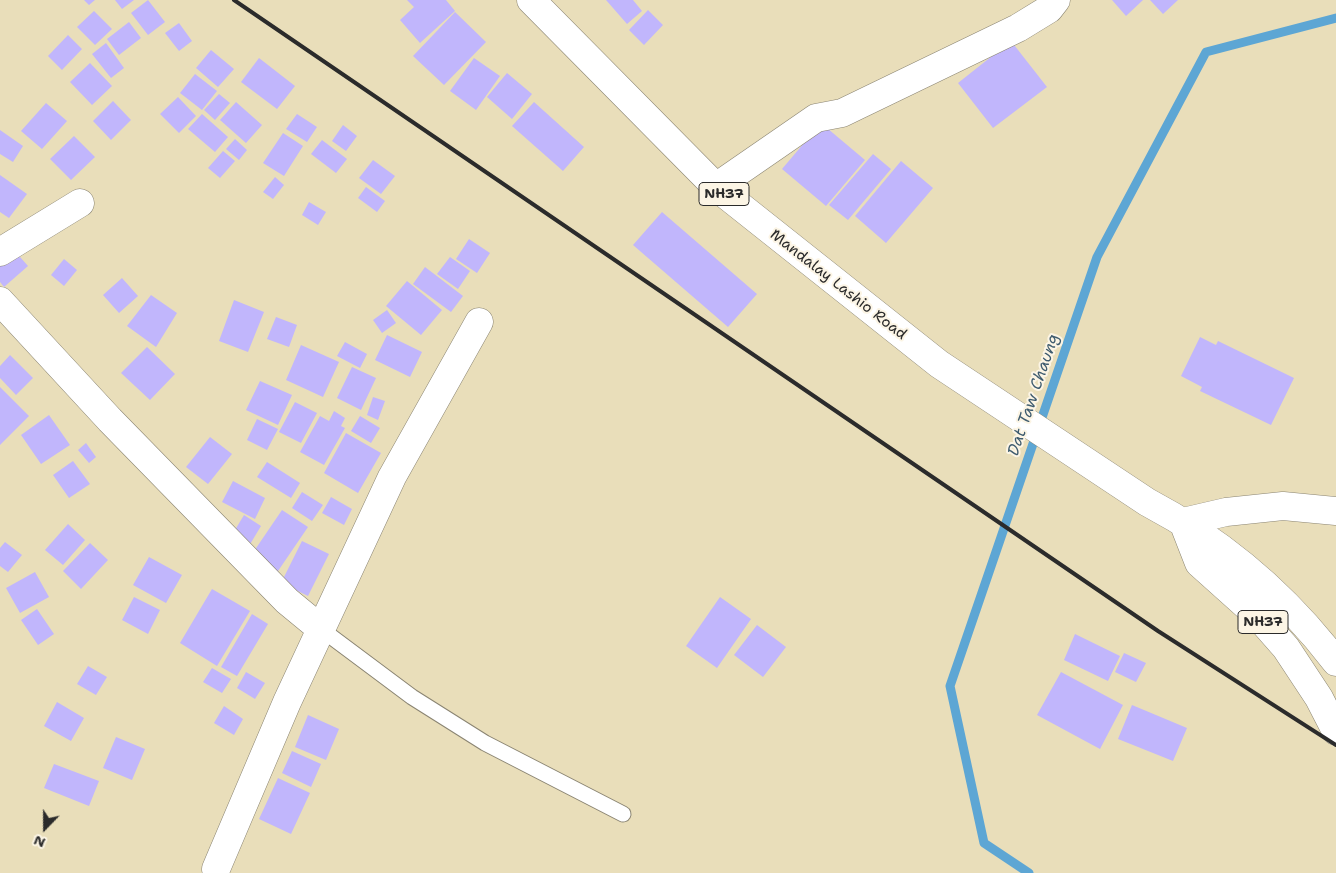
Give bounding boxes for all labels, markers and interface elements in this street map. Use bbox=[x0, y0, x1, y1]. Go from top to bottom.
road number: NH37 bbox=[699, 182, 749, 205]
street label: Mandalay Lashio Road bbox=[766, 226, 910, 344]
water label: Dat Taw Chaung bbox=[1004, 331, 1064, 459]
road number: NH37 bbox=[1238, 610, 1288, 634]
north arrow bbox=[20, 803, 70, 853]
text: N bbox=[31, 831, 48, 852]

